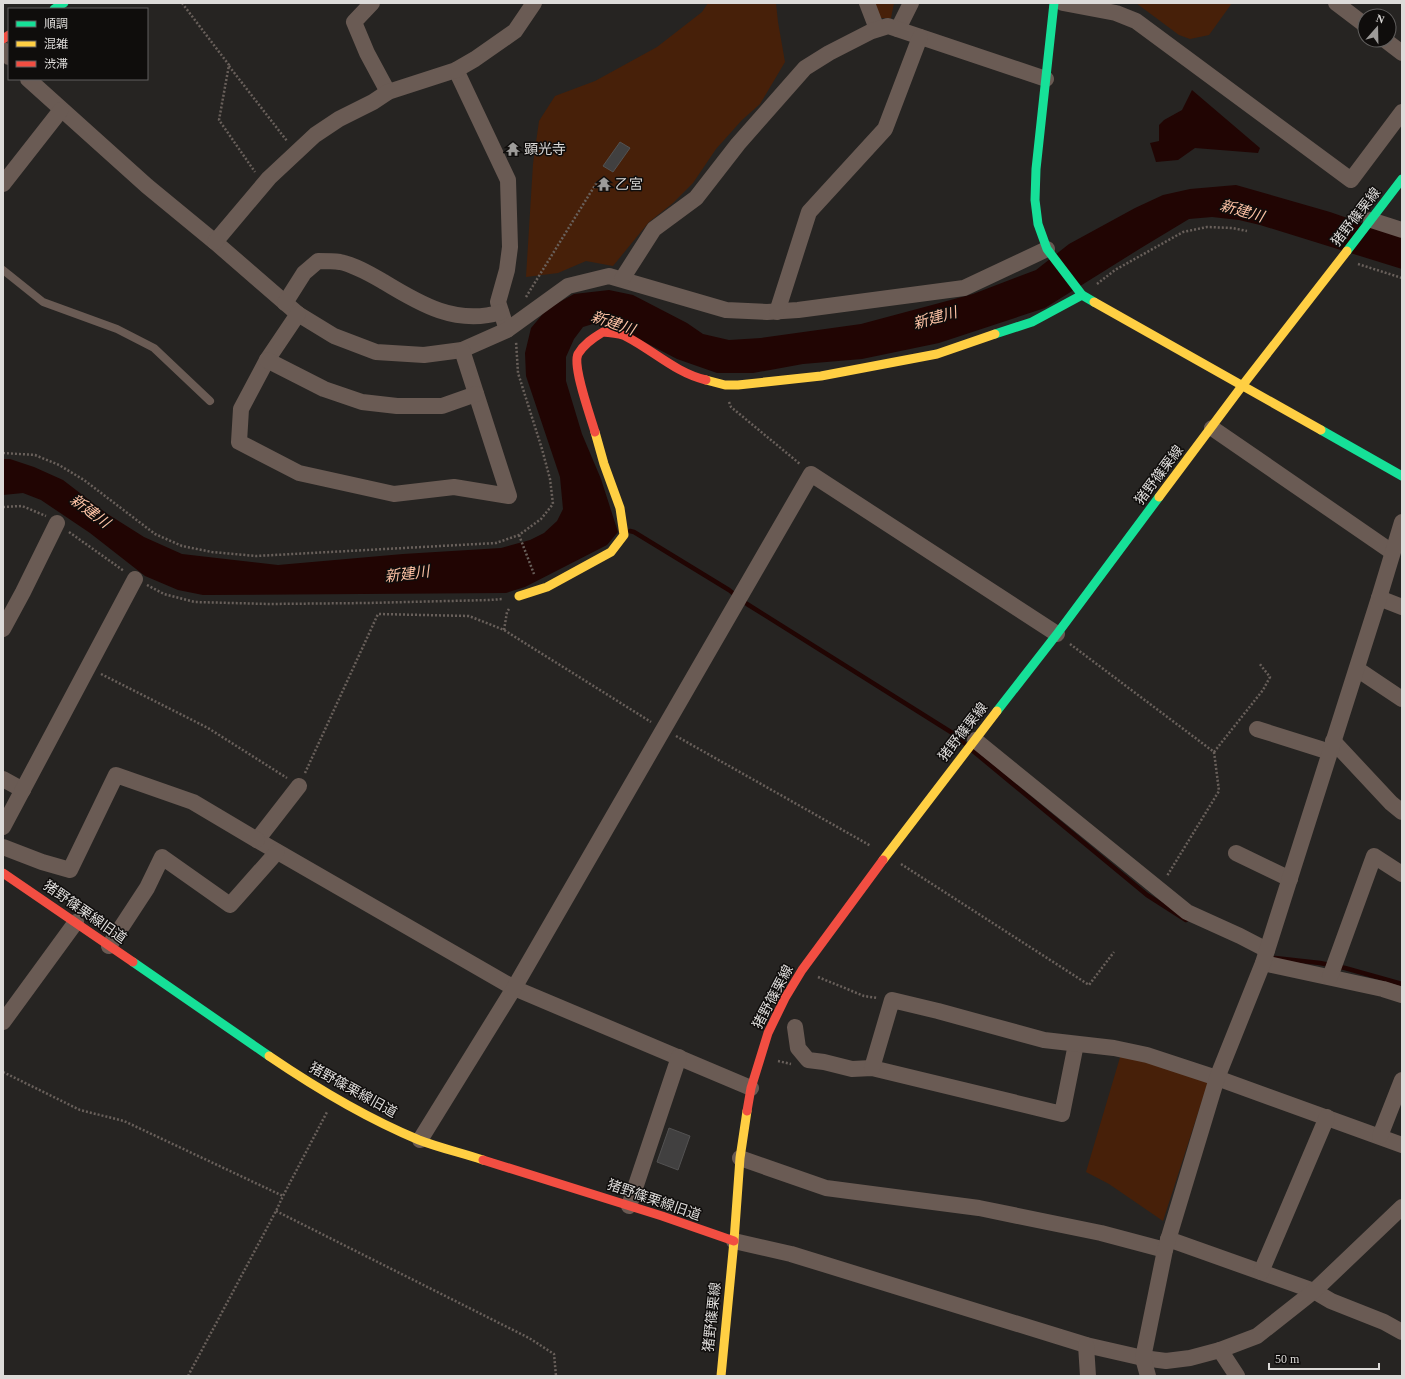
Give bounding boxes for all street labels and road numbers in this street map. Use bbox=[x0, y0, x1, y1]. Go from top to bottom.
street label: 猪野篠栗線 bbox=[1328, 184, 1383, 249]
street label: 猪野篠栗線 bbox=[1131, 442, 1186, 507]
street label: 猪野篠栗線 bbox=[935, 699, 990, 764]
street label: 猪野篠栗線旧道 bbox=[41, 877, 130, 946]
street label: 猪野篠栗線 bbox=[749, 962, 796, 1031]
street label: 猪野篠栗線旧道 bbox=[307, 1059, 400, 1120]
street label: 猪野篠栗線旧道 bbox=[605, 1176, 703, 1223]
street label: 猪野篠栗線 bbox=[700, 1281, 723, 1353]

